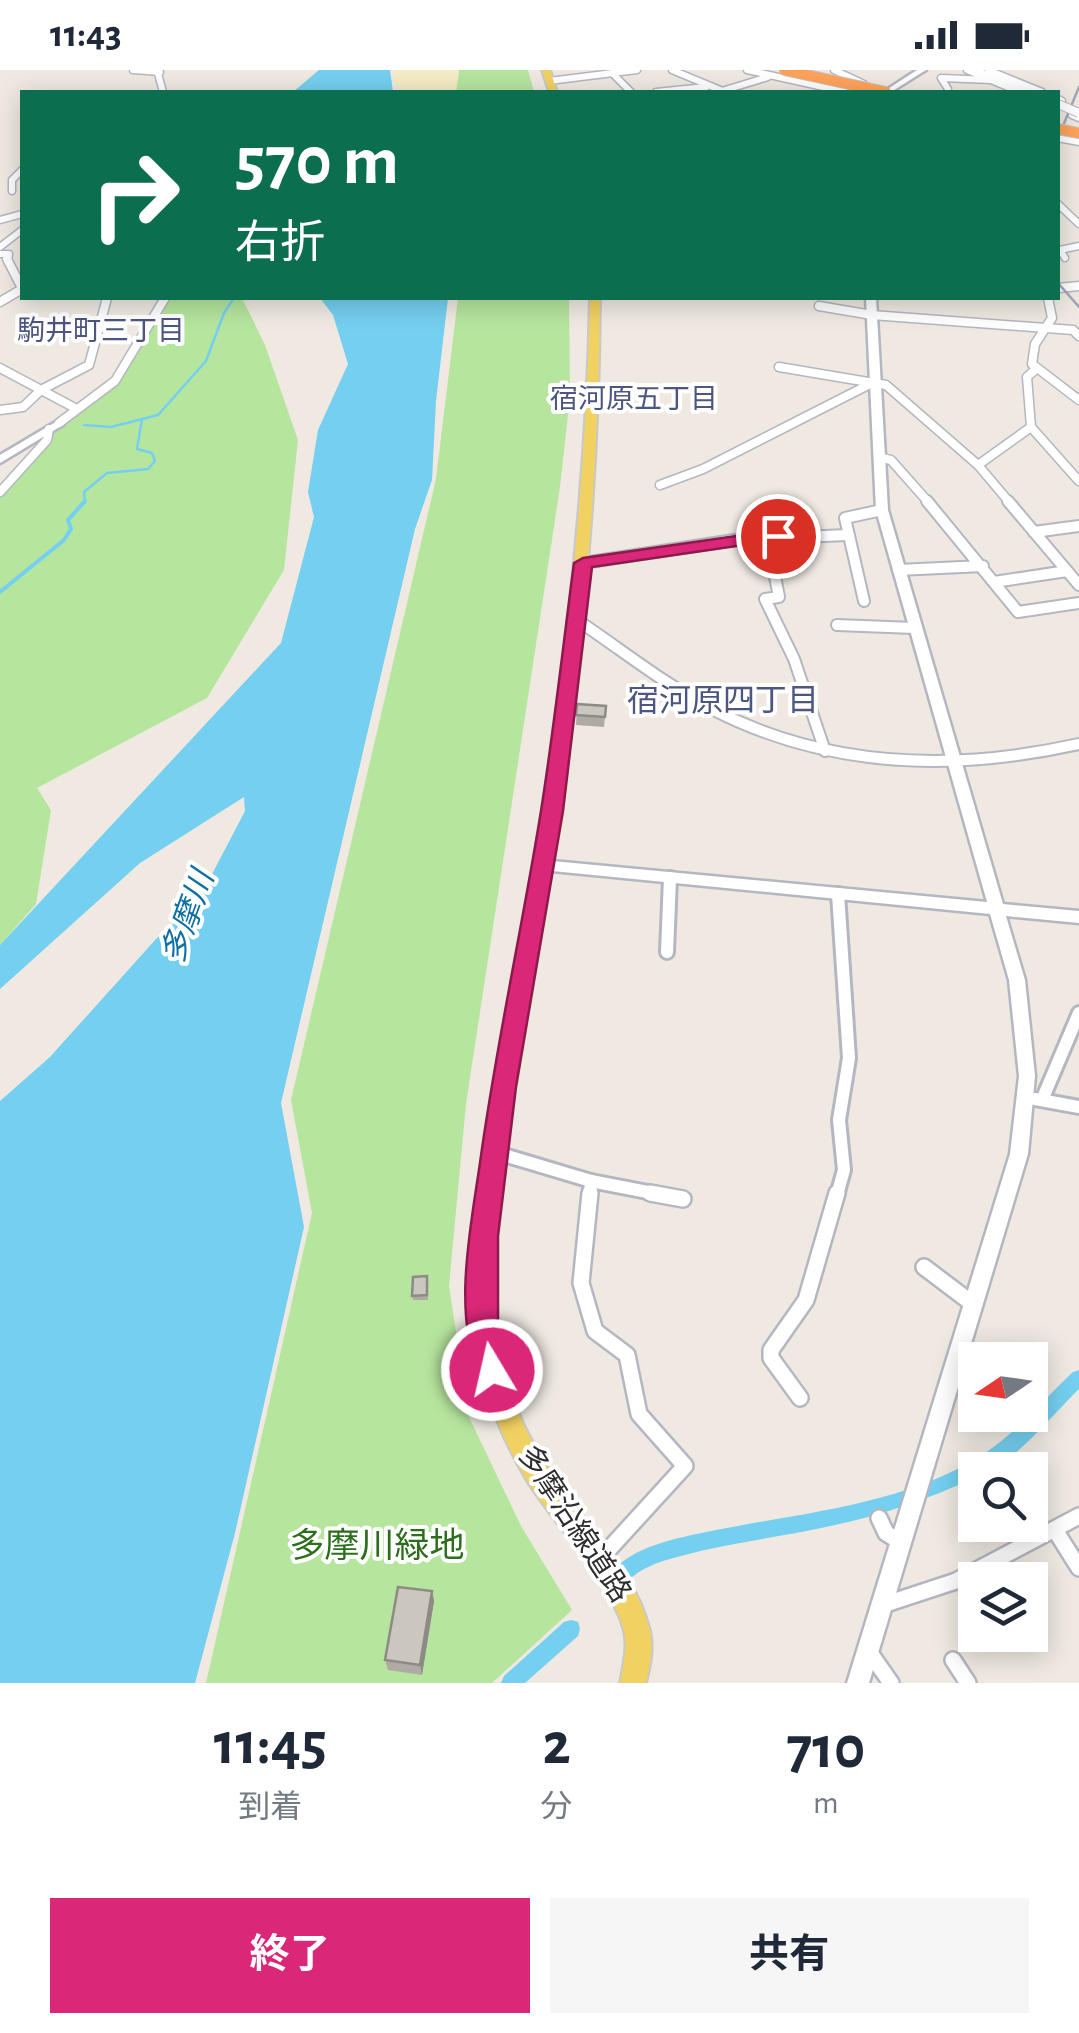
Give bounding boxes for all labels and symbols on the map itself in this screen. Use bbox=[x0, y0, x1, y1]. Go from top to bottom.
district label: 駒井町三丁目 bbox=[17, 316, 185, 346]
district label: 宿河原五丁目 bbox=[550, 384, 718, 414]
pin bbox=[736, 494, 821, 579]
district label: 宿河原四丁目 bbox=[627, 684, 819, 717]
water label: 多摩川 bbox=[156, 863, 220, 968]
position arrow bbox=[440, 1318, 544, 1422]
north arrow bbox=[958, 1342, 1048, 1432]
street label: 多摩沿線道路 bbox=[512, 1439, 637, 1608]
park label: 多摩川緑地 bbox=[289, 1527, 465, 1564]

